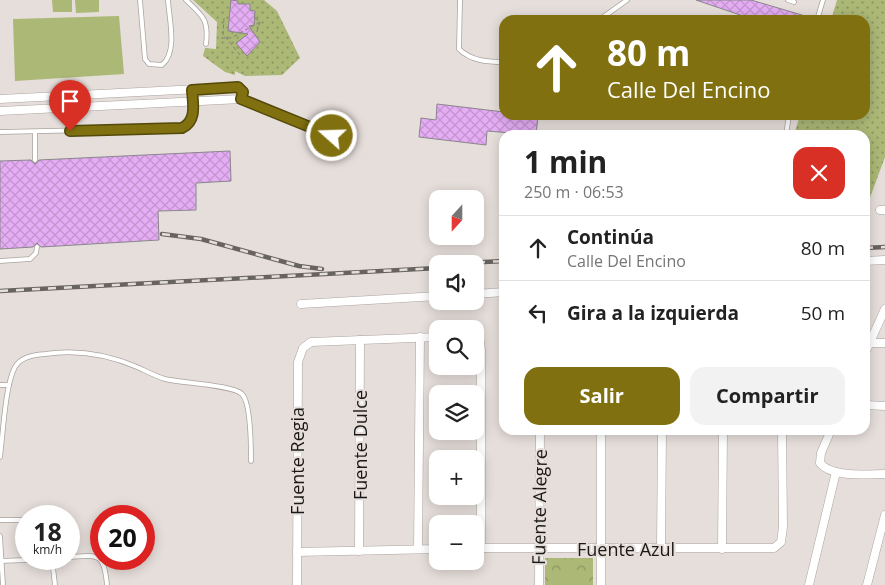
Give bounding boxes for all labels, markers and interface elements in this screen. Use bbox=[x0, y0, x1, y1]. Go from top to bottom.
text: 80 m bbox=[607, 29, 690, 76]
icon: ahead bbox=[524, 35, 589, 100]
text: Calle Del Encino bbox=[607, 74, 770, 104]
pin bbox=[49, 80, 91, 131]
icon: arrive bbox=[56, 87, 84, 115]
position arrow bbox=[305, 109, 357, 161]
text: 1 min bbox=[524, 141, 607, 182]
button: close bbox=[793, 147, 845, 199]
text: 250 m · 06:53 bbox=[524, 181, 624, 203]
north arrow bbox=[429, 190, 484, 245]
map controls bbox=[429, 190, 484, 570]
text: Continúa bbox=[567, 224, 654, 250]
icon: ahead bbox=[524, 234, 552, 262]
text: 80 m bbox=[801, 235, 845, 261]
text: Calle Del Encino bbox=[567, 250, 686, 272]
button: sound bbox=[429, 255, 484, 310]
icon: left bbox=[524, 299, 552, 327]
text: Gira a la izquierda bbox=[567, 300, 739, 326]
text: 50 m bbox=[801, 300, 845, 326]
button: search bbox=[429, 320, 484, 375]
button: Salir bbox=[524, 367, 680, 425]
button: Compartir bbox=[690, 367, 845, 425]
button: layers bbox=[429, 385, 484, 440]
street label: Fuente Dulce bbox=[348, 390, 372, 500]
street label: Fuente Regia bbox=[285, 407, 309, 515]
street label: Fuente Alegre bbox=[526, 449, 552, 565]
button: + bbox=[429, 450, 484, 505]
speed limit sign: 20 bbox=[90, 505, 155, 570]
text: 18 bbox=[33, 514, 62, 548]
button: − bbox=[429, 515, 484, 570]
street label: Fuente Azul bbox=[577, 537, 675, 561]
text: km/h bbox=[33, 541, 62, 558]

